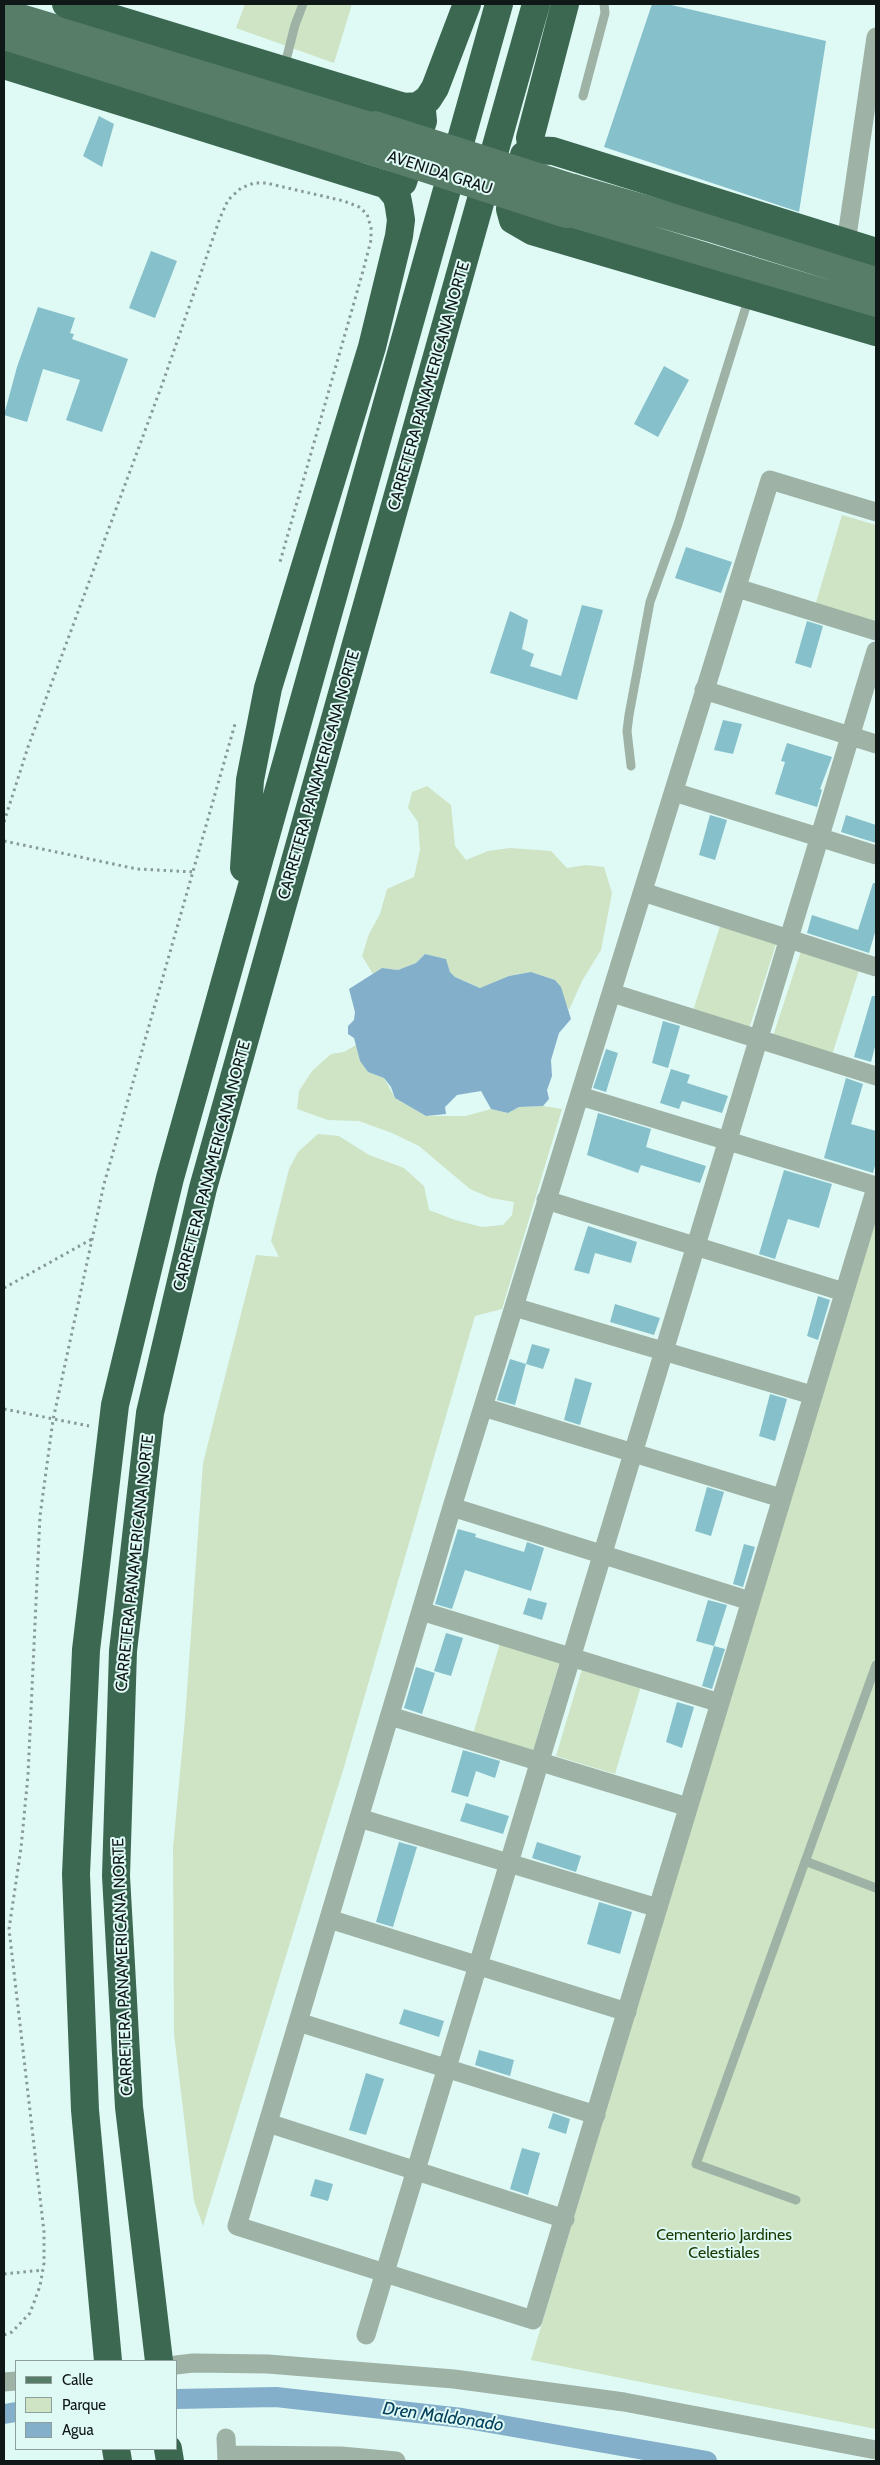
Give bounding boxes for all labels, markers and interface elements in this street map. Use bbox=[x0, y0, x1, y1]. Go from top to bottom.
street label: AVENIDA GRAU bbox=[385, 147, 495, 199]
street label: CARRETERA PANAMERICANA NORTE bbox=[384, 259, 474, 513]
street label: CARRETERA PANAMERICANA NORTE bbox=[274, 648, 364, 902]
street label: CARRETERA PANAMERICANA NORTE bbox=[169, 1039, 255, 1293]
street label: CARRETERA PANAMERICANA NORTE bbox=[112, 1434, 158, 1692]
street label: CARRETERA PANAMERICANA NORTE bbox=[109, 1838, 137, 2096]
park label: Cementerio Jardines Celestiales bbox=[656, 2225, 792, 2263]
legend bbox=[15, 2360, 178, 2450]
text: Calle bbox=[62, 2371, 93, 2389]
text: Parque bbox=[62, 2396, 106, 2414]
water label: Dren Maldonado bbox=[381, 2398, 505, 2436]
text: Agua bbox=[62, 2421, 94, 2439]

